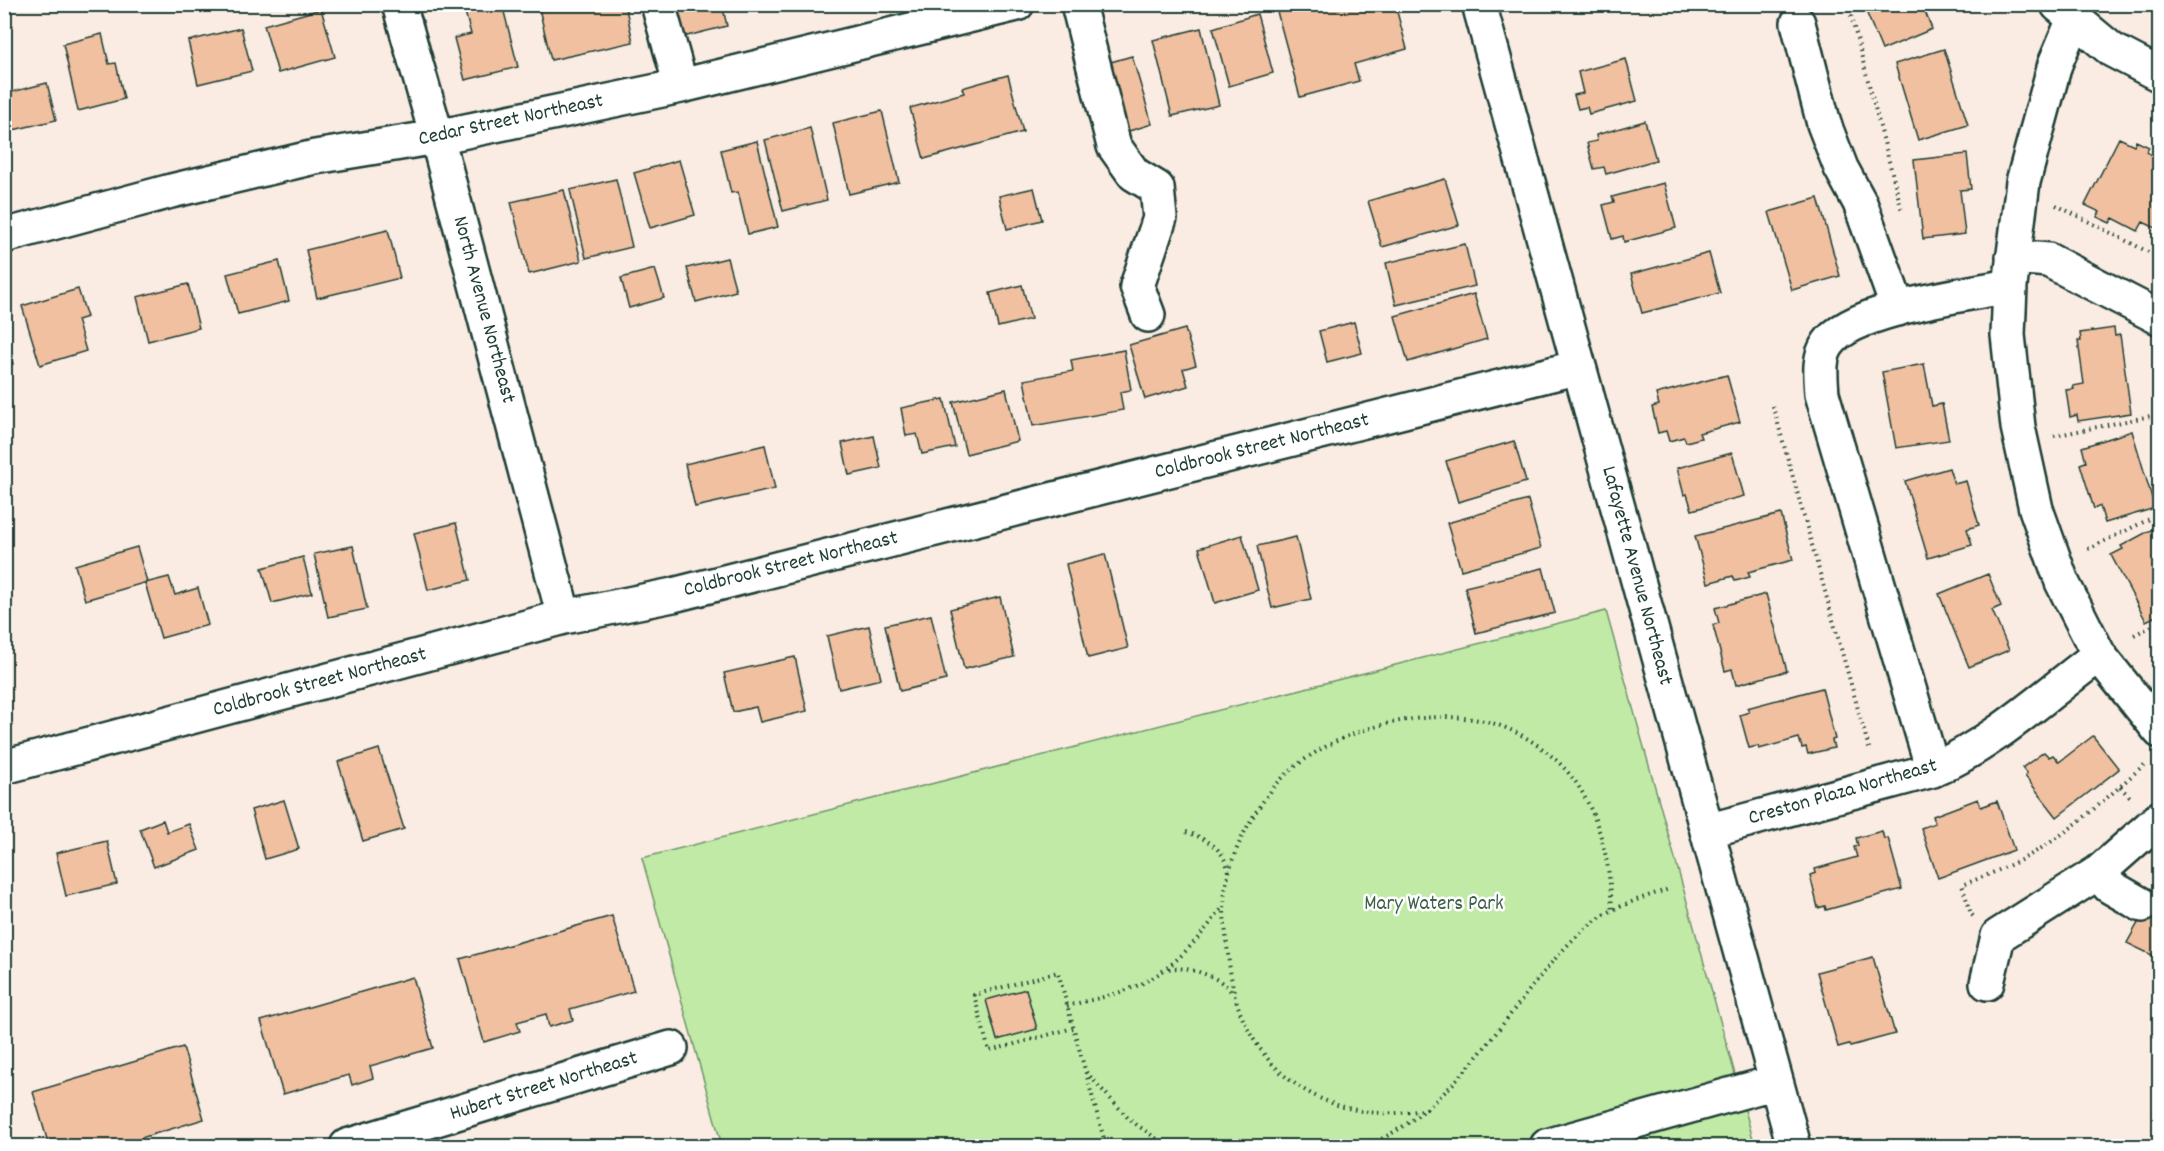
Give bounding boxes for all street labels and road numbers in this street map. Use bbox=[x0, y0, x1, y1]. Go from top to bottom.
street label: Cedar Street Northeast bbox=[416, 87, 606, 155]
street label: North Avenue Northeast bbox=[444, 213, 522, 407]
street label: Coldbrook Street Northeast bbox=[1152, 406, 1373, 488]
street label: Lafayette Avenue Northeast bbox=[1592, 463, 1680, 689]
street label: Coldbrook Street Northeast bbox=[681, 524, 902, 606]
street label: Coldbrook Street Northeast bbox=[210, 640, 430, 726]
street label: Creston Plaza Northeast bbox=[1745, 752, 1941, 834]
street label: Hubert Street Northeast bbox=[446, 1044, 642, 1130]

